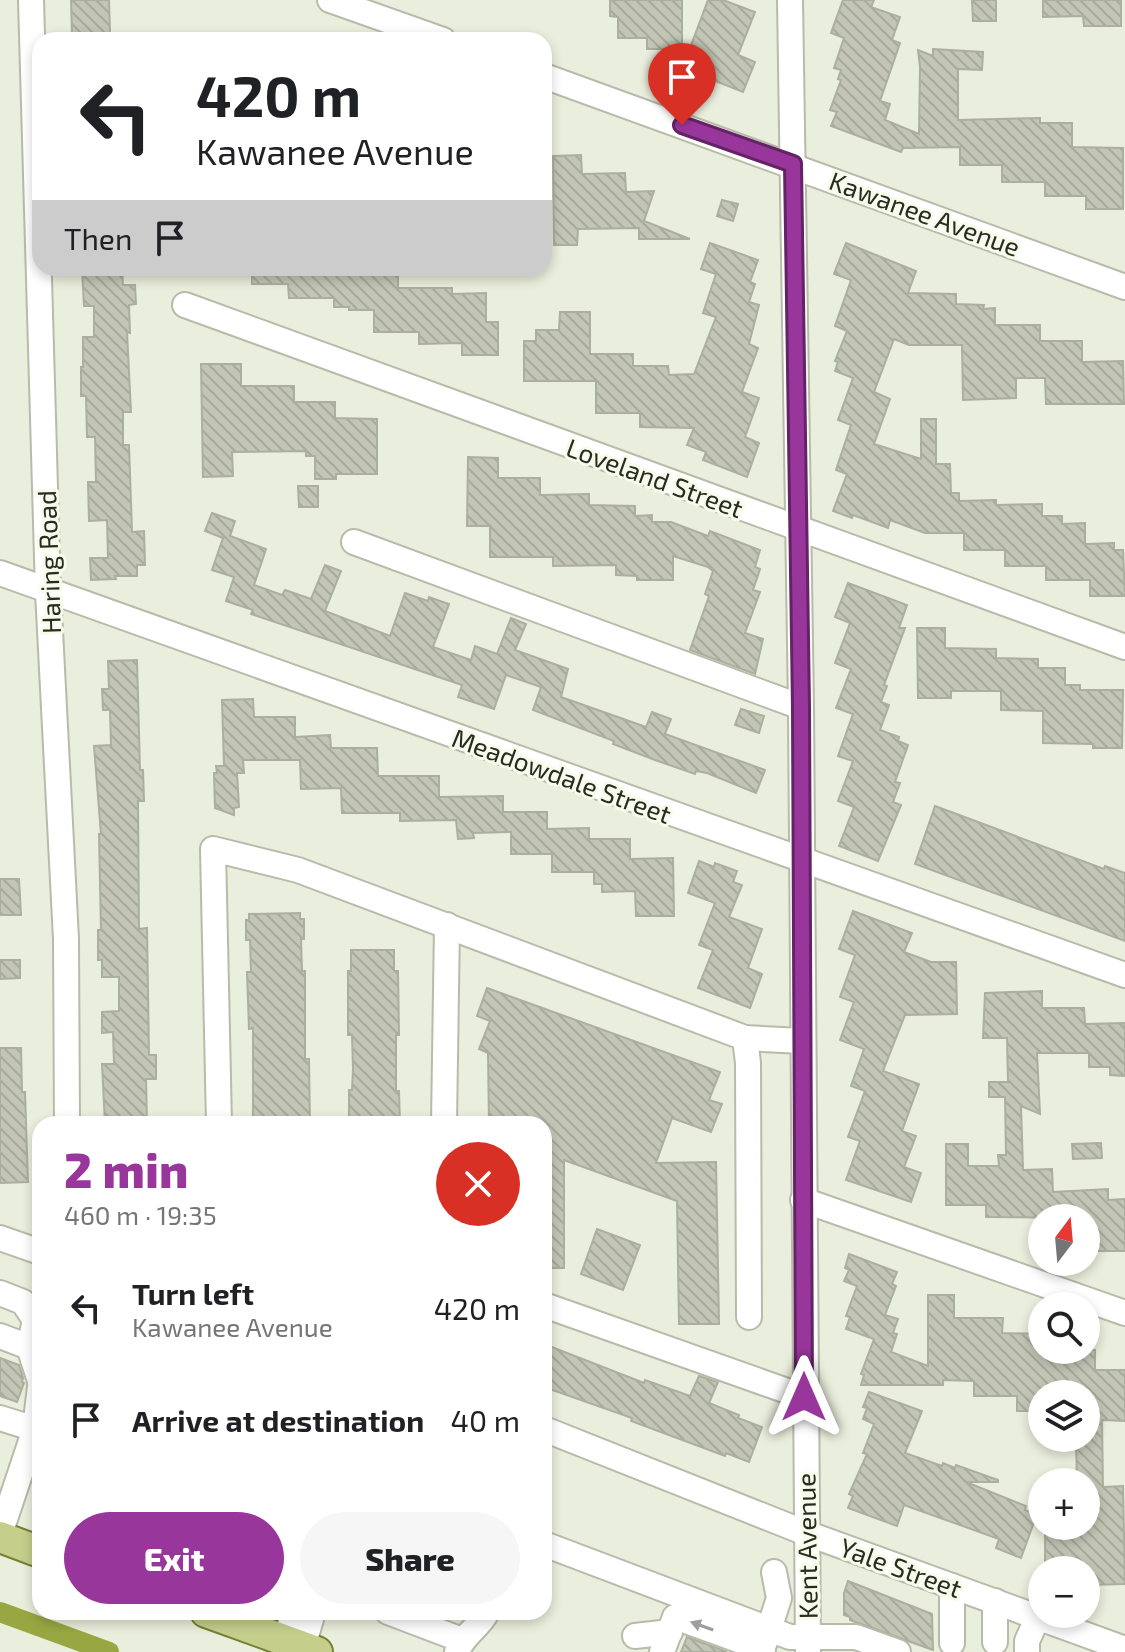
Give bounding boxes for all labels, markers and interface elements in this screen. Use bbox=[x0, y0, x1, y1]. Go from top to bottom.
pin bbox=[648, 43, 716, 125]
icon: arrive bbox=[660, 55, 704, 99]
text: 420 m bbox=[196, 61, 361, 128]
icon: left bbox=[64, 64, 168, 168]
text: Kawanee Avenue bbox=[196, 129, 474, 172]
street label: Kawanee Avenue bbox=[825, 164, 1025, 262]
icon: arrive bbox=[148, 216, 192, 260]
text: Then bbox=[64, 220, 132, 256]
street label: Loveland Street bbox=[563, 431, 748, 523]
street label: Haring Road bbox=[30, 490, 66, 634]
street label: Meadowdale Street bbox=[448, 721, 676, 829]
text: 2 min bbox=[64, 1140, 188, 1198]
button: close bbox=[436, 1142, 520, 1226]
text: 460 m · 19:35 bbox=[64, 1199, 217, 1230]
north arrow bbox=[1028, 1204, 1100, 1276]
map controls bbox=[1028, 1204, 1100, 1628]
text: Turn left bbox=[132, 1275, 254, 1311]
icon: left bbox=[64, 1286, 108, 1330]
text: 420 m bbox=[434, 1290, 520, 1326]
button: search bbox=[1028, 1292, 1100, 1364]
text: Kawanee Avenue bbox=[132, 1311, 333, 1342]
position arrow bbox=[762, 1355, 846, 1439]
button: layers bbox=[1028, 1380, 1100, 1452]
icon: arrive bbox=[64, 1398, 108, 1442]
text: Arrive at destination bbox=[132, 1402, 424, 1438]
text: 40 m bbox=[450, 1402, 520, 1438]
button: + bbox=[1028, 1468, 1100, 1540]
street label: Kent Avenue bbox=[789, 1473, 823, 1619]
button: Exit bbox=[64, 1512, 284, 1604]
button: Share bbox=[300, 1512, 520, 1604]
street label: Yale Street bbox=[836, 1531, 966, 1603]
button: − bbox=[1028, 1556, 1100, 1628]
one-way arrow bbox=[689, 1620, 713, 1632]

